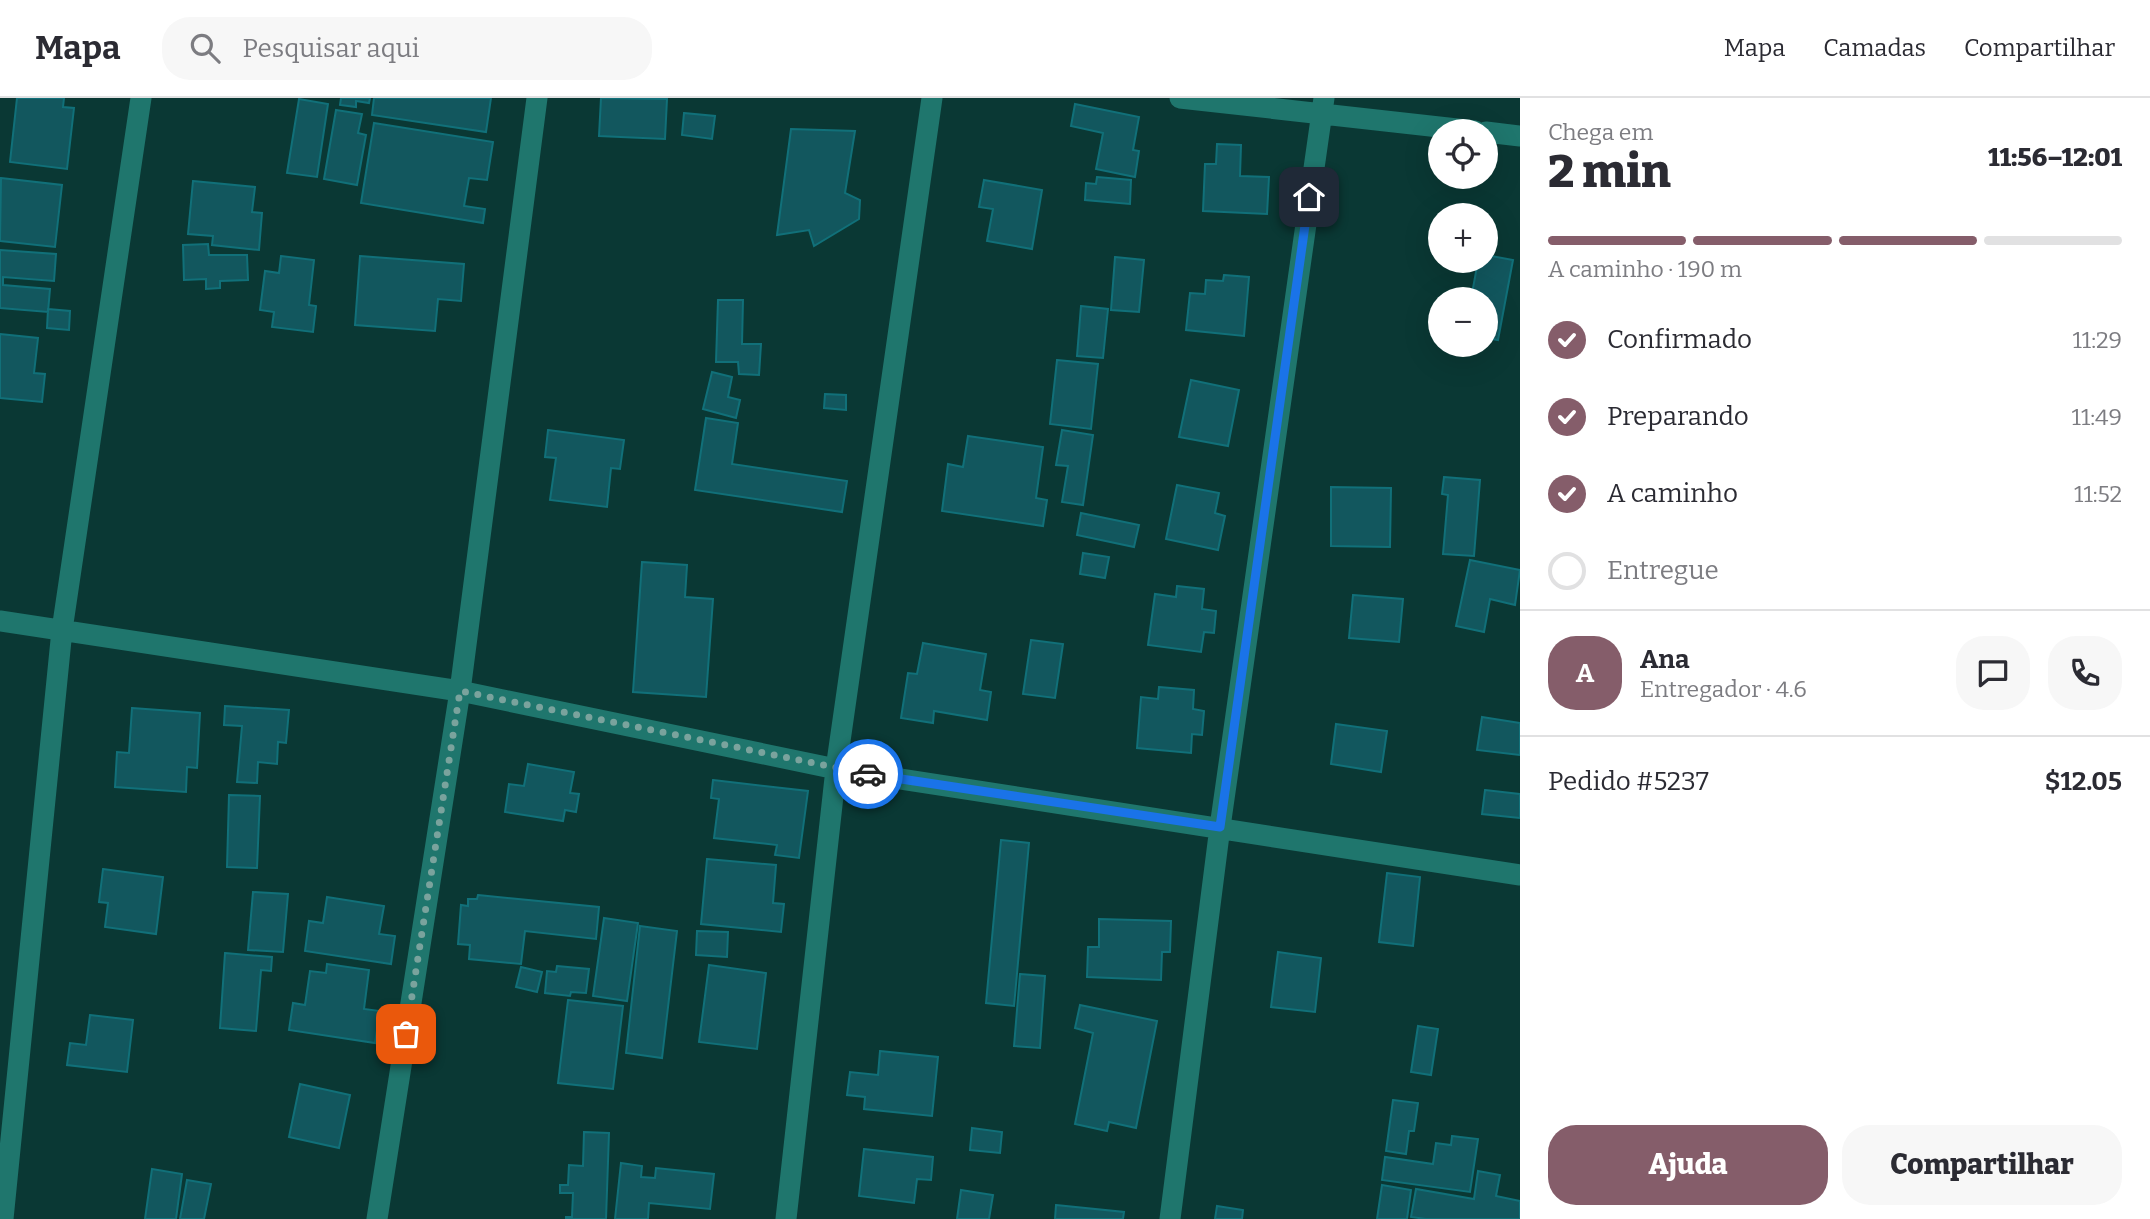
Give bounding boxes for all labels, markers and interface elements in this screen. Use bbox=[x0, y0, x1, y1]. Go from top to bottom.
search box bbox=[162, 17, 652, 80]
text: Mapa bbox=[35, 28, 120, 68]
icon: search bbox=[186, 29, 224, 67]
text: Pesquisar aqui bbox=[242, 33, 420, 64]
text: Mapa bbox=[1724, 34, 1785, 62]
text: Camadas bbox=[1823, 34, 1926, 62]
text: Compartilhar bbox=[1964, 34, 2115, 62]
text: Chega em bbox=[1548, 118, 1653, 146]
map controls bbox=[1428, 119, 1498, 357]
button: locate bbox=[1428, 119, 1498, 189]
text: 11:56–12:01 bbox=[1988, 142, 2122, 173]
text: 2 min bbox=[1548, 144, 1671, 199]
pin bbox=[1279, 167, 1339, 227]
icon: home bbox=[1290, 178, 1328, 216]
button: + bbox=[1428, 203, 1498, 273]
text: A caminho · 190 m bbox=[1548, 255, 1742, 283]
button: − bbox=[1428, 287, 1498, 357]
icon: check bbox=[1548, 321, 1586, 359]
text: Confirmado bbox=[1607, 324, 1752, 355]
text: 11:29 bbox=[2072, 326, 2122, 354]
icon: check bbox=[1548, 398, 1586, 436]
text: Preparando bbox=[1607, 401, 1749, 432]
text: 11:49 bbox=[2072, 403, 2122, 431]
icon: check bbox=[1548, 475, 1586, 513]
text: A caminho bbox=[1607, 478, 1738, 509]
text: 11:52 bbox=[2074, 480, 2122, 508]
text: Entregue bbox=[1607, 555, 1719, 586]
button: chat bbox=[1956, 636, 2030, 710]
button: phone bbox=[2048, 636, 2122, 710]
text: Ana bbox=[1640, 644, 1690, 675]
text: A bbox=[1576, 658, 1594, 689]
text: Entregador · 4.6 bbox=[1640, 675, 1807, 703]
courier bbox=[833, 739, 903, 809]
icon: car bbox=[849, 755, 887, 793]
text: Pedido #5237 bbox=[1548, 766, 1709, 797]
text: $12.05 bbox=[2045, 766, 2122, 797]
pin bbox=[376, 1004, 436, 1064]
icon: bag bbox=[387, 1015, 425, 1053]
button: Ajuda bbox=[1548, 1125, 1828, 1205]
button: Compartilhar bbox=[1842, 1125, 2122, 1205]

